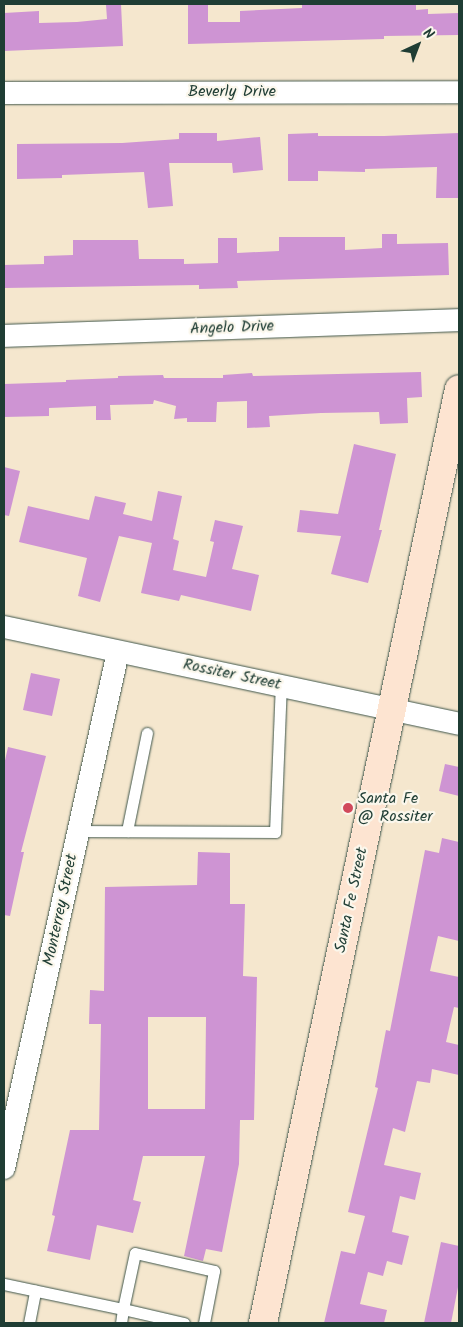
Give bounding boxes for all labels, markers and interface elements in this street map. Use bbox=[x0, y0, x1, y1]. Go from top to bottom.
north arrow bbox=[393, 20, 443, 70]
text: N bbox=[417, 23, 439, 45]
street label: Beverly Drive bbox=[188, 82, 276, 102]
street label: Angelo Drive bbox=[190, 317, 274, 339]
street label: Rossiter Street bbox=[181, 655, 283, 695]
place label: Santa Fe @ Rossiter bbox=[358, 789, 433, 827]
marker: Santa Fe @ Rossiter bbox=[342, 802, 354, 814]
street label: Santa Fe Street bbox=[331, 846, 373, 954]
street label: Monterrey Street bbox=[40, 852, 82, 968]

